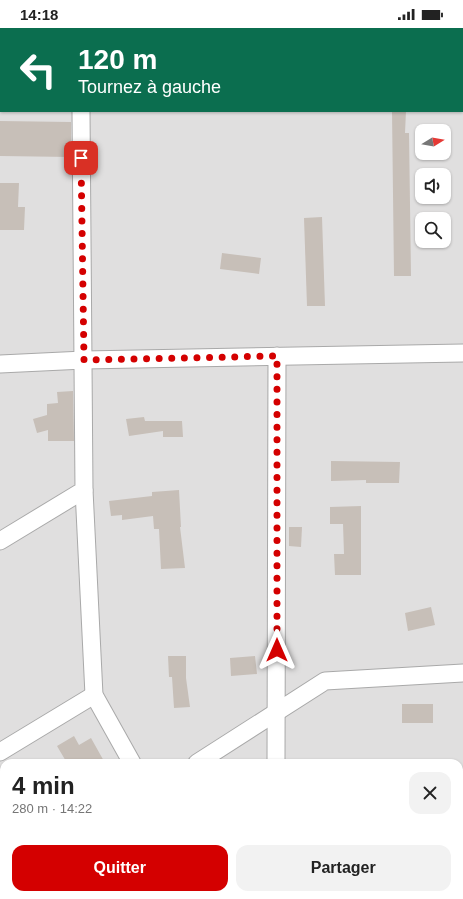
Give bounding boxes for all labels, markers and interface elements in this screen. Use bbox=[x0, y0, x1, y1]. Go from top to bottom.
text: 14:18 bbox=[20, 6, 58, 23]
icon: left bbox=[12, 44, 64, 96]
text: 120 m bbox=[78, 44, 157, 75]
text: Tournez à gauche bbox=[78, 77, 221, 97]
north arrow bbox=[415, 124, 451, 160]
map controls bbox=[415, 124, 451, 248]
pin bbox=[64, 141, 98, 175]
icon: arrive bbox=[70, 147, 92, 169]
button: sound bbox=[415, 168, 451, 204]
button: search bbox=[415, 212, 451, 248]
position arrow bbox=[256, 629, 298, 671]
text: 4 min bbox=[12, 772, 75, 799]
button: close bbox=[409, 772, 451, 814]
text: 280 m · 14:22 bbox=[12, 801, 92, 816]
button: Quitter bbox=[12, 845, 228, 891]
button: Partager bbox=[236, 845, 451, 891]

